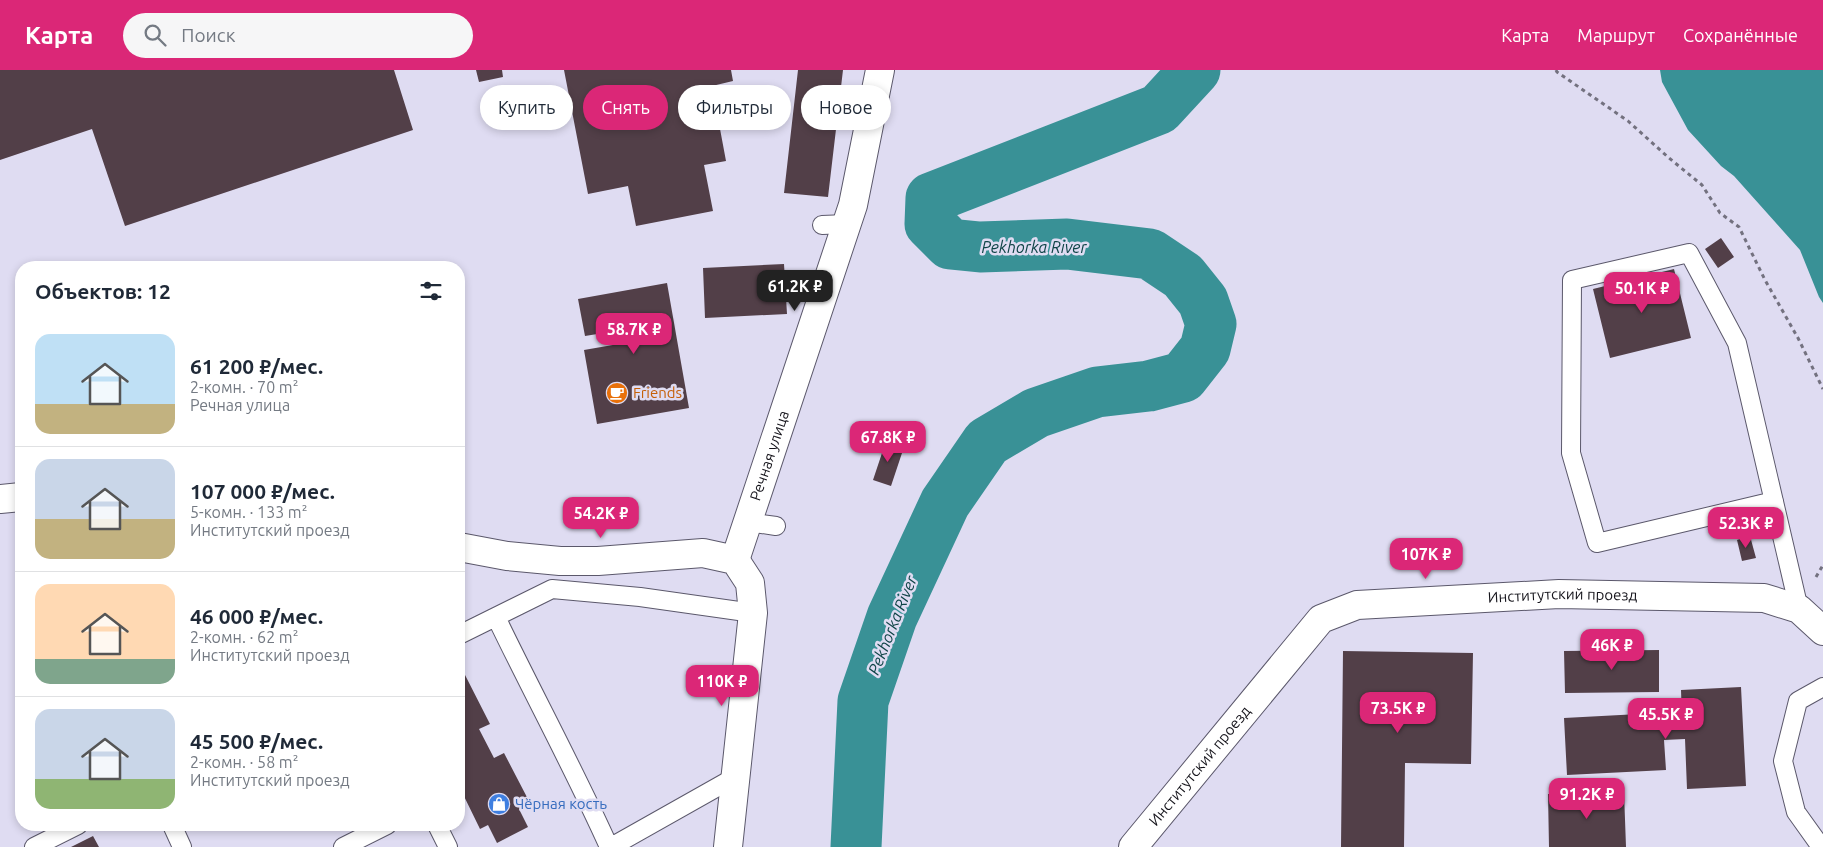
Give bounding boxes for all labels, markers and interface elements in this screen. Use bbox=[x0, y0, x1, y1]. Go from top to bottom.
search box bbox=[123, 13, 473, 58]
icon: search bbox=[141, 21, 169, 49]
text: Карта bbox=[25, 22, 93, 49]
text: Поиск bbox=[181, 24, 235, 46]
text: Карта bbox=[1501, 25, 1549, 45]
text: Маршрут bbox=[1577, 25, 1655, 45]
text: Сохранённые bbox=[1683, 25, 1798, 45]
chip: Купить bbox=[480, 85, 573, 130]
chip: Снять bbox=[583, 85, 668, 130]
chip: Фильтры bbox=[678, 85, 791, 130]
chip: Новое bbox=[801, 85, 891, 130]
water label: Pekhorka River bbox=[981, 238, 1087, 256]
pin: 61.2K ₽ bbox=[749, 270, 841, 312]
pin: 50.1K ₽ bbox=[1596, 272, 1688, 314]
icon: filters bbox=[417, 277, 445, 305]
text: 61.2K ₽ bbox=[768, 277, 822, 295]
text: Объектов: 12 bbox=[35, 279, 171, 303]
text: 50.1K ₽ bbox=[1615, 279, 1669, 297]
pin: 58.7K ₽ bbox=[588, 312, 680, 355]
text: 58.7K ₽ bbox=[607, 320, 661, 338]
icon: home bbox=[75, 354, 135, 414]
text: 61 200 ₽/мес. bbox=[190, 354, 323, 378]
text: 2-комн. · 70 m² bbox=[190, 378, 298, 396]
cafe icon: Friends bbox=[605, 381, 629, 405]
place label: Friends bbox=[633, 384, 682, 401]
text: Речная улица bbox=[190, 396, 290, 414]
street label: Речная улица bbox=[746, 408, 792, 503]
pin: 67.8K ₽ bbox=[842, 420, 934, 463]
text: 67.8K ₽ bbox=[861, 428, 915, 446]
icon: home bbox=[75, 479, 135, 539]
text: 107 000 ₽/мес. bbox=[190, 479, 335, 503]
pin: 54.2K ₽ bbox=[555, 496, 647, 539]
text: 5-комн. · 133 m² bbox=[190, 503, 307, 521]
text: 54.2K ₽ bbox=[574, 504, 628, 522]
pin: 52.3K ₽ bbox=[1700, 506, 1792, 549]
text: 52.3K ₽ bbox=[1719, 514, 1773, 532]
text: Институтский проезд bbox=[190, 521, 350, 539]
pin: 107K ₽ bbox=[1385, 538, 1467, 580]
text: 107K ₽ bbox=[1401, 545, 1451, 563]
water label: Pekhorka River bbox=[864, 572, 920, 677]
street label: Институтский проезд bbox=[1487, 585, 1638, 606]
icon: home bbox=[75, 604, 135, 664]
text: 46 000 ₽/мес. bbox=[190, 604, 323, 628]
text: 2-комн. · 62 m² bbox=[190, 628, 298, 646]
pin: 46K ₽ bbox=[1577, 628, 1647, 671]
text: 46K ₽ bbox=[1591, 636, 1633, 654]
text: Институтский проезд bbox=[190, 646, 350, 664]
pin: 110K ₽ bbox=[681, 664, 763, 707]
text: 110K ₽ bbox=[697, 672, 747, 690]
pin: 73.5K ₽ bbox=[1352, 692, 1444, 734]
pin: 45.5K ₽ bbox=[1620, 698, 1712, 740]
text: 73.5K ₽ bbox=[1371, 699, 1425, 717]
street label: Институтский проезд bbox=[1145, 702, 1254, 829]
text: 45.5K ₽ bbox=[1639, 705, 1693, 723]
icon: home bbox=[75, 729, 135, 789]
text: 45 500 ₽/мес. bbox=[190, 729, 323, 753]
text: 2-комн. · 58 m² bbox=[190, 753, 298, 771]
text: Институтский проезд bbox=[190, 771, 350, 789]
pin: 91.2K ₽ bbox=[1541, 778, 1633, 820]
text: 91.2K ₽ bbox=[1560, 785, 1614, 803]
shop icon: Чёрная кость bbox=[487, 792, 511, 816]
place label: Чёрная кость bbox=[515, 795, 607, 812]

